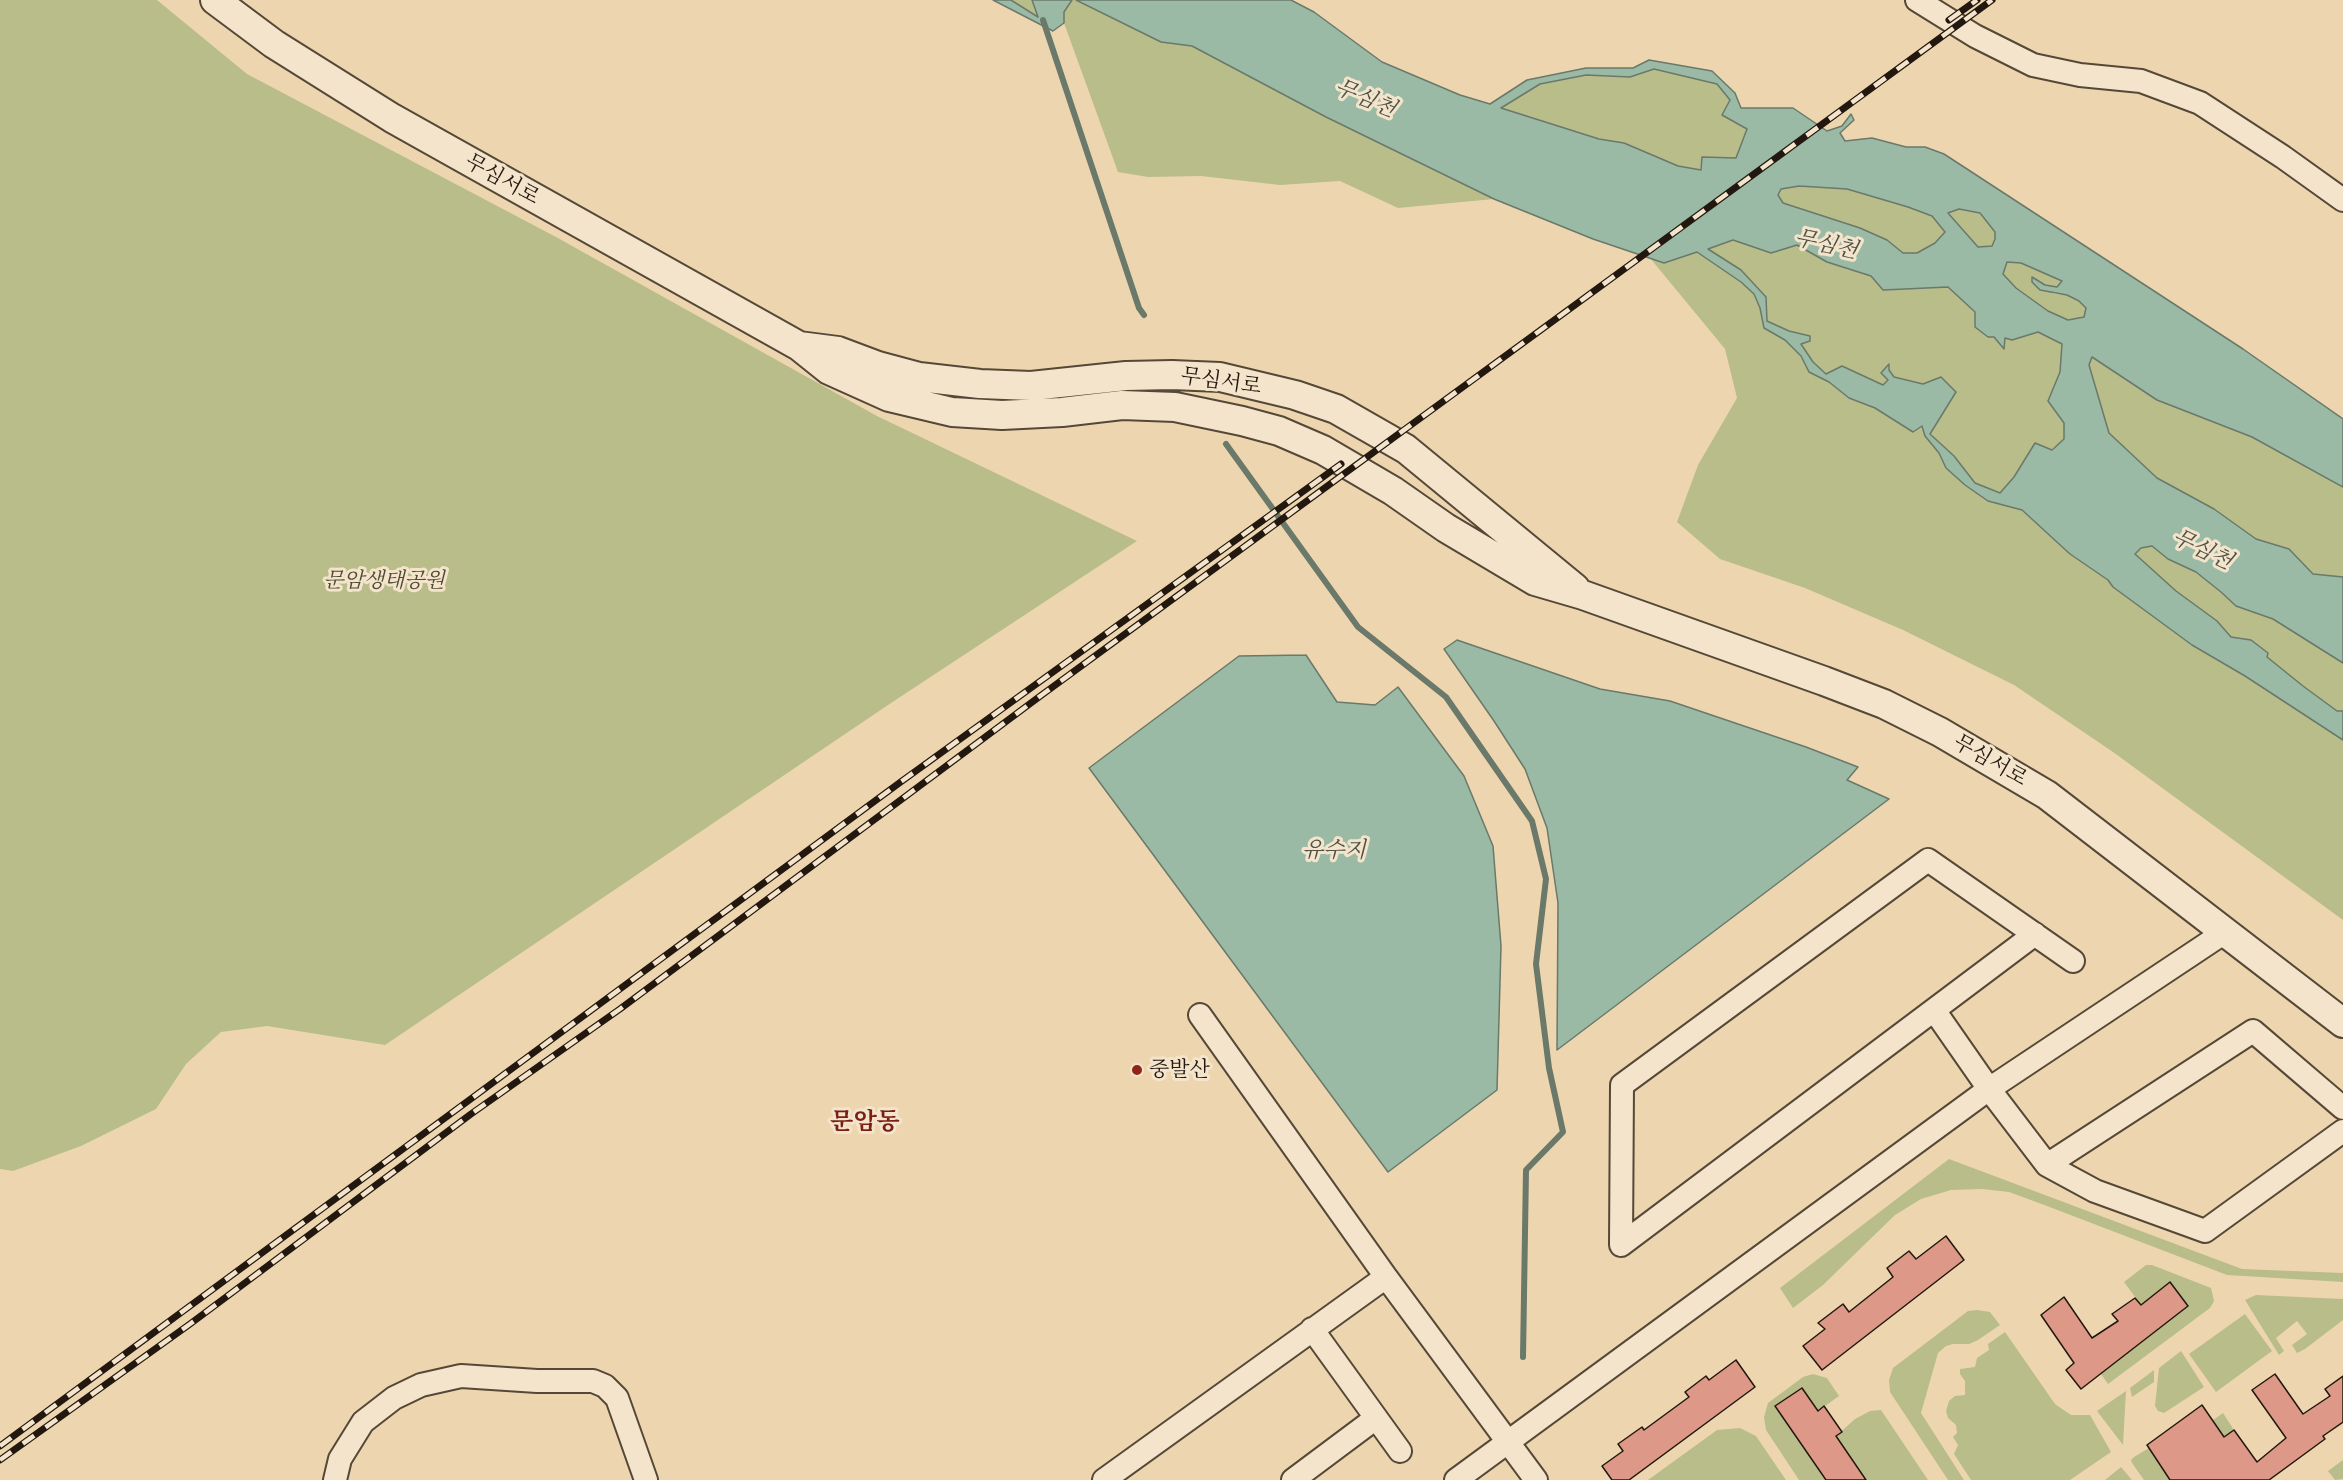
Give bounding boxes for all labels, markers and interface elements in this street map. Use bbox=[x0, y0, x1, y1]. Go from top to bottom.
water label: 무심천 bbox=[1330, 74, 1400, 124]
street label: 무심서로 bbox=[460, 149, 544, 211]
water label: 무심천 bbox=[1792, 225, 1860, 265]
street label: 무심서로 bbox=[1179, 364, 1263, 400]
water label: 무심천 bbox=[2168, 524, 2236, 576]
park label: 문암생태공원 bbox=[323, 568, 445, 594]
street label: 무심서로 bbox=[1949, 730, 2031, 792]
water label: 유수지 bbox=[1302, 838, 1366, 864]
place label: 중발산 bbox=[1149, 1057, 1210, 1083]
marker: 중발산 bbox=[1130, 1063, 1144, 1077]
district label: 문암동 bbox=[830, 1108, 900, 1136]

